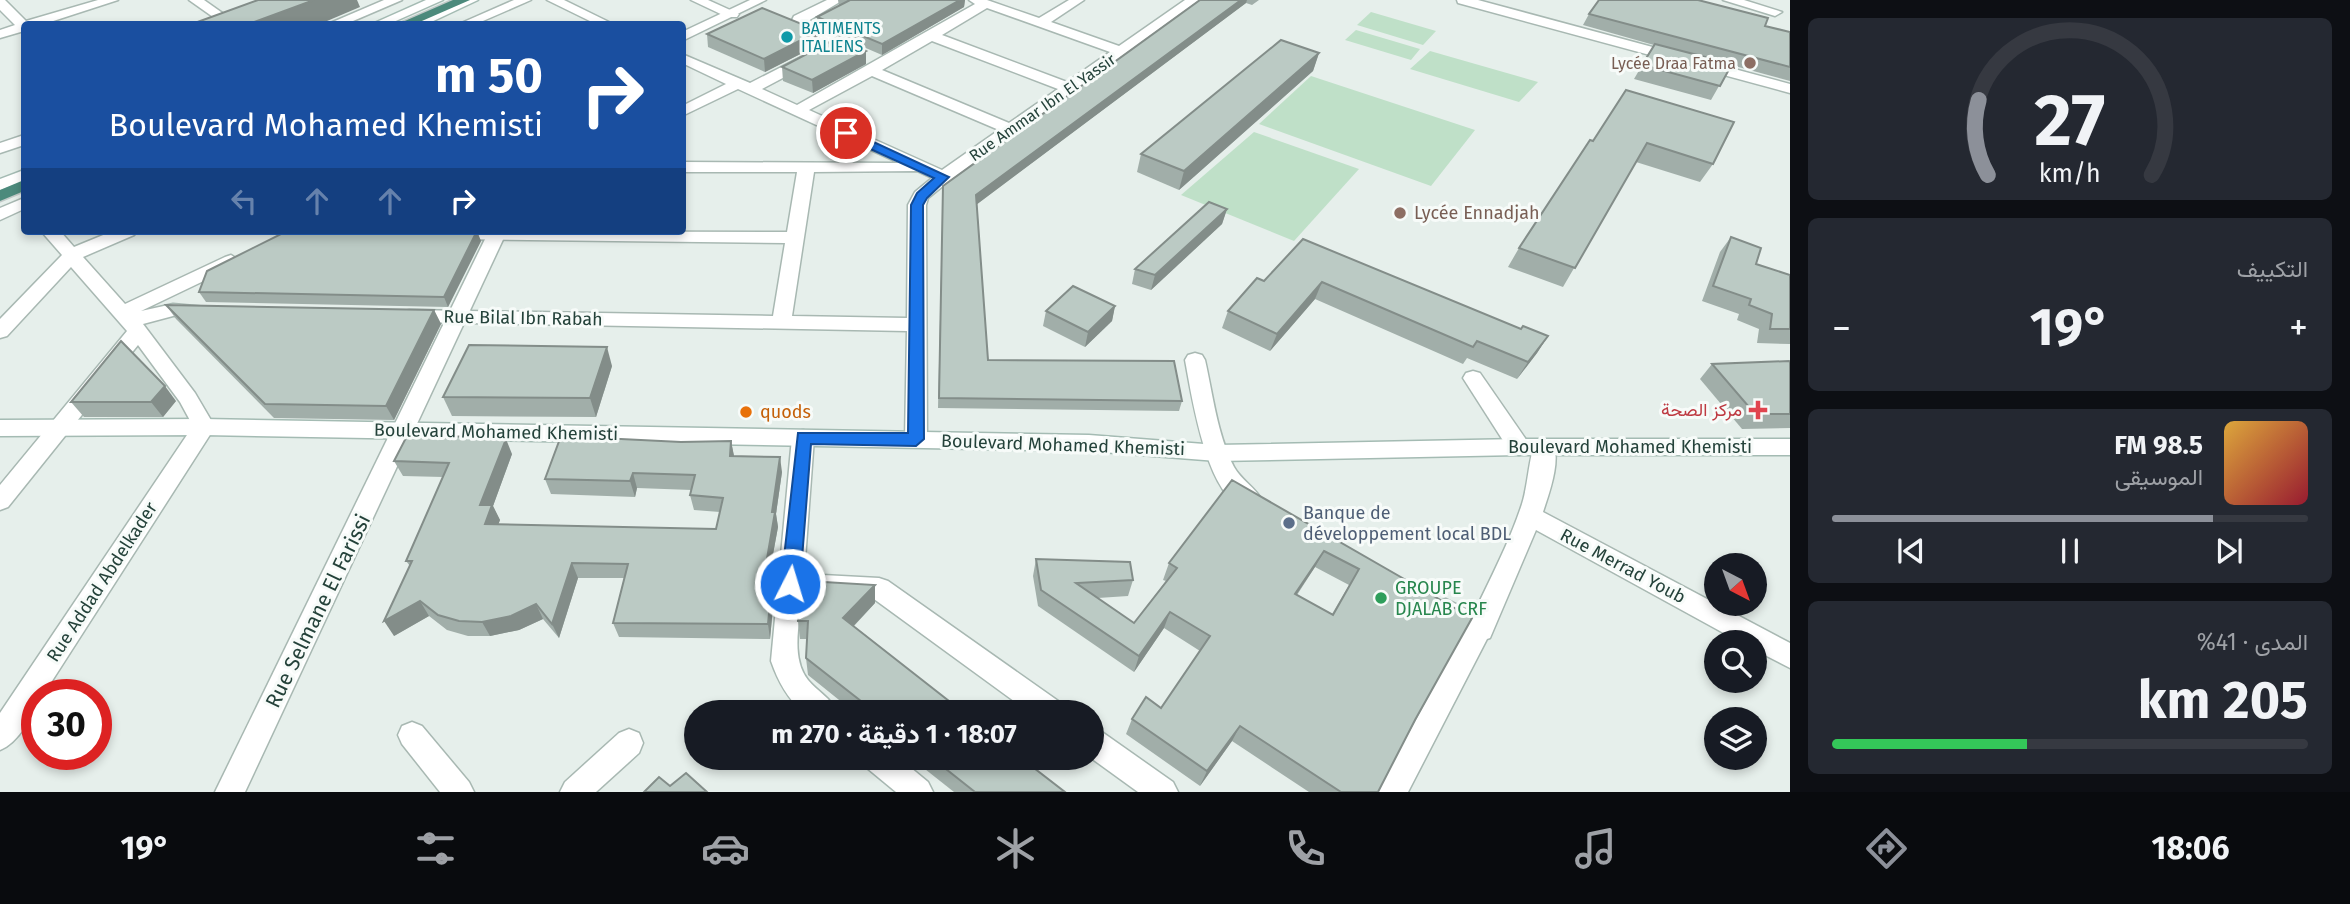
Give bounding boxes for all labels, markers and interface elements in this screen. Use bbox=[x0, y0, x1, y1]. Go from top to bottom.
place label: BATIMENTS ITALIENS bbox=[801, 19, 881, 56]
marker: BATIMENTS ITALIENS bbox=[779, 29, 795, 45]
text: 50 m bbox=[435, 46, 543, 105]
icon: right bbox=[567, 49, 658, 140]
street label: Rue Ammar Ibn El Yassir bbox=[965, 49, 1120, 165]
place label: Lycée Draa Fatma bbox=[1611, 54, 1736, 73]
marker: Lycée Draa Fatma bbox=[1742, 55, 1758, 71]
text: 27 bbox=[2035, 77, 2105, 164]
pin bbox=[816, 103, 876, 163]
text: Boulevard Mohamed Khemisti bbox=[109, 106, 543, 144]
icon: arrive bbox=[827, 114, 865, 152]
text: km/h bbox=[2039, 159, 2101, 189]
icon: left bbox=[225, 182, 263, 220]
icon: ahead bbox=[298, 182, 336, 220]
icon: ahead bbox=[371, 182, 409, 220]
icon: right bbox=[444, 182, 482, 220]
place label: Lycée Ennadjah bbox=[1414, 202, 1540, 224]
marker: Lycée Ennadjah bbox=[1392, 205, 1408, 221]
text: التكييف bbox=[2237, 255, 2308, 283]
text: 19° bbox=[2030, 296, 2110, 359]
text: − bbox=[1832, 305, 1851, 351]
text: + bbox=[2289, 305, 2308, 351]
street label: Rue Bilal Ibn Rabah bbox=[443, 306, 603, 330]
place label: مركز الصحة bbox=[1661, 399, 1742, 421]
marker: مركز الصحة bbox=[1748, 400, 1768, 420]
place label: quods bbox=[760, 401, 811, 423]
marker: quods bbox=[738, 404, 754, 420]
street label: Boulevard Mohamed Khemisti bbox=[374, 419, 618, 445]
street label: Boulevard Mohamed Khemisti bbox=[941, 430, 1185, 460]
text: 98.5 FM bbox=[2114, 430, 2203, 461]
street label: Boulevard Mohamed Khemisti bbox=[1508, 436, 1752, 458]
text: الموسيقى bbox=[2115, 463, 2203, 491]
street label: Rue Addad Abdelkader bbox=[42, 498, 162, 666]
place label: Banque de développement local BDL bbox=[1303, 502, 1511, 545]
street label: Rue Selmane El Farissi bbox=[260, 510, 376, 712]
marker: Banque de développement local BDL bbox=[1281, 515, 1297, 531]
street label: Rue Merrad Youb bbox=[1557, 524, 1689, 608]
icon: previous bbox=[1892, 532, 1930, 570]
icon: pause bbox=[2051, 532, 2089, 570]
icon: next bbox=[2210, 532, 2248, 570]
position arrow bbox=[753, 547, 827, 621]
north arrow bbox=[1704, 553, 1768, 616]
map controls bbox=[1704, 553, 1767, 770]
place label: GROUPE DJALAB CRF bbox=[1395, 577, 1487, 620]
marker: GROUPE DJALAB CRF bbox=[1373, 590, 1389, 606]
text: المدى · 41% bbox=[2197, 628, 2308, 656]
button: search bbox=[1704, 630, 1767, 693]
text: 205 km bbox=[2138, 669, 2308, 732]
speed limit sign: 30 bbox=[21, 679, 112, 770]
button: layers bbox=[1704, 707, 1767, 770]
text: 18:07 · 1 دقيقة · 270 m bbox=[771, 719, 1017, 750]
icon: filters bbox=[411, 824, 460, 873]
icon: car bbox=[701, 824, 750, 873]
icon: climate bbox=[991, 824, 1040, 873]
icon: phone bbox=[1281, 824, 1330, 873]
icon: music bbox=[1571, 824, 1620, 873]
icon: directions bbox=[1862, 824, 1911, 873]
text: 19° bbox=[121, 829, 170, 867]
text: 18:06 bbox=[2152, 829, 2229, 867]

